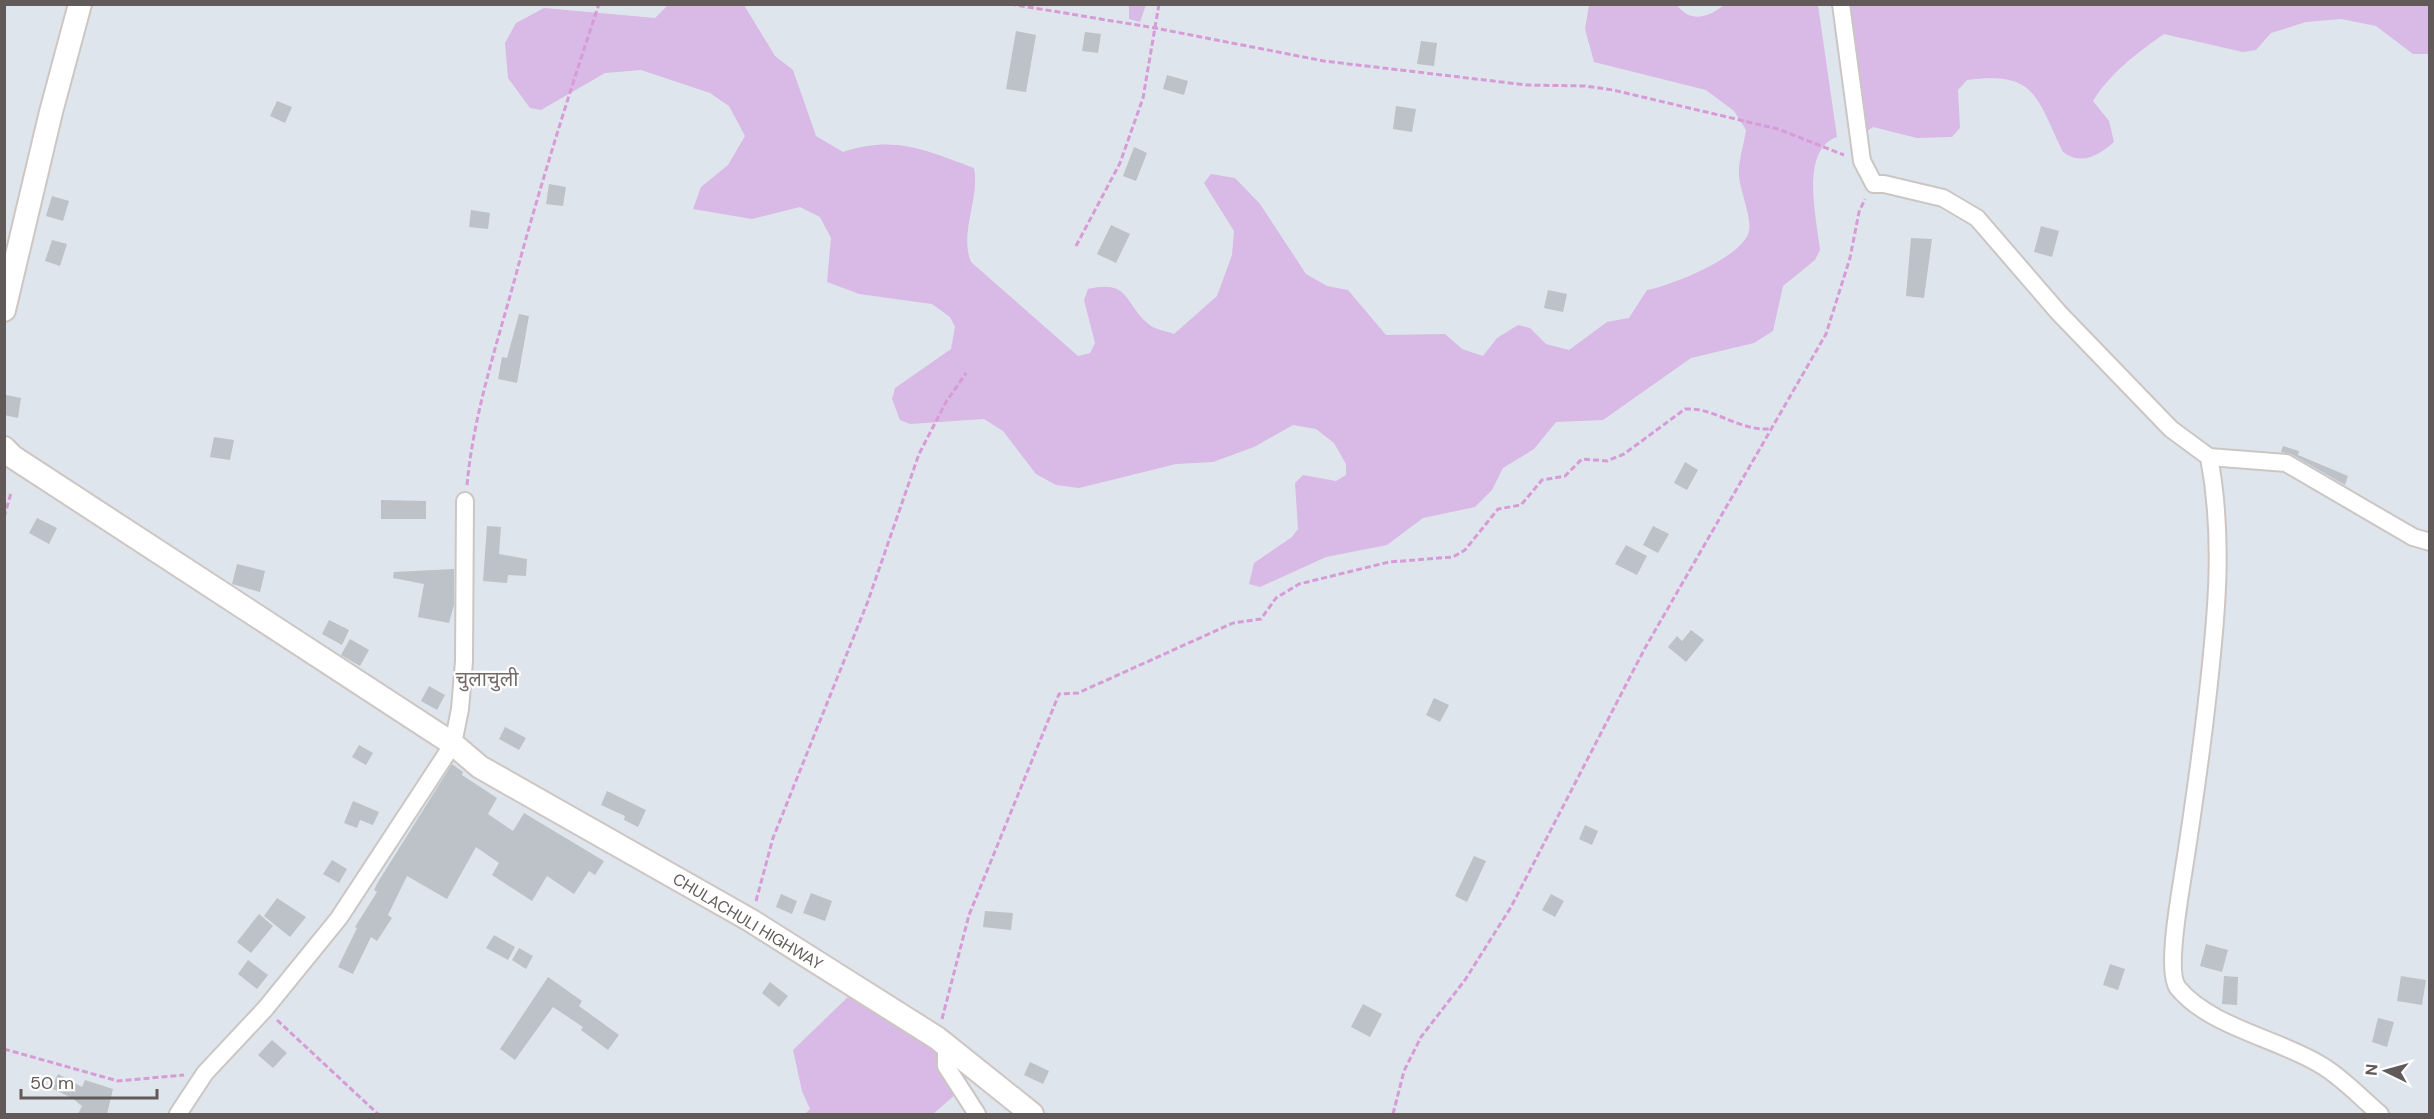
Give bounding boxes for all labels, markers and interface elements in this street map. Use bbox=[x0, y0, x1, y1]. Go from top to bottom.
district label: चुलाचुली bbox=[456, 666, 519, 692]
street label: CHULACHULI HIGHWAY bbox=[669, 868, 827, 975]
north arrow bbox=[2356, 1041, 2416, 1101]
scale bar bbox=[21, 1062, 158, 1100]
text: N bbox=[2361, 1063, 2383, 1076]
text: 50 m bbox=[30, 1071, 74, 1095]

